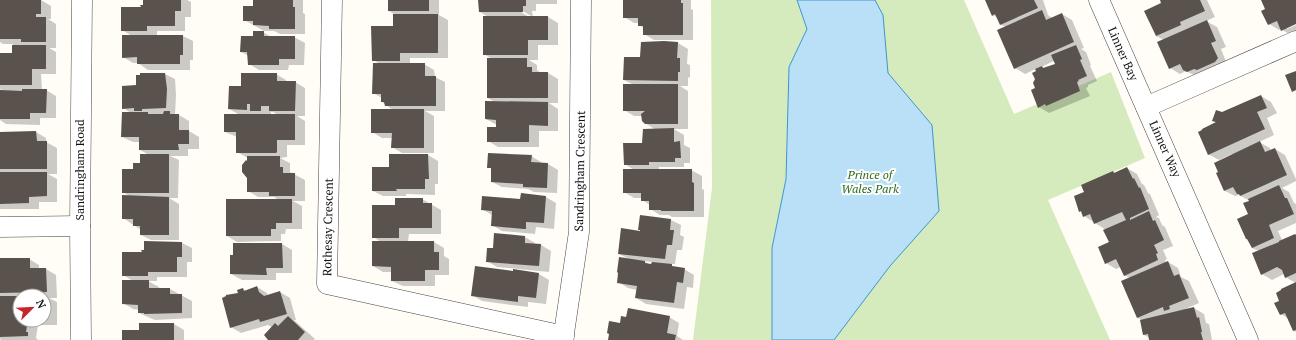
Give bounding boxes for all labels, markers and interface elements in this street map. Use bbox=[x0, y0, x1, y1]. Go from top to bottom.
street label: Linner Bay bbox=[1105, 24, 1142, 84]
street label: Sandringham Crescent bbox=[571, 110, 588, 232]
street label: Linner Way bbox=[1146, 118, 1185, 180]
street label: Sandringham Road bbox=[72, 119, 87, 221]
park label: Prince of Wales Park bbox=[841, 167, 899, 196]
street label: Rothesay Crescent bbox=[319, 177, 336, 276]
north arrow bbox=[12, 288, 52, 328]
text: N bbox=[33, 297, 49, 311]

